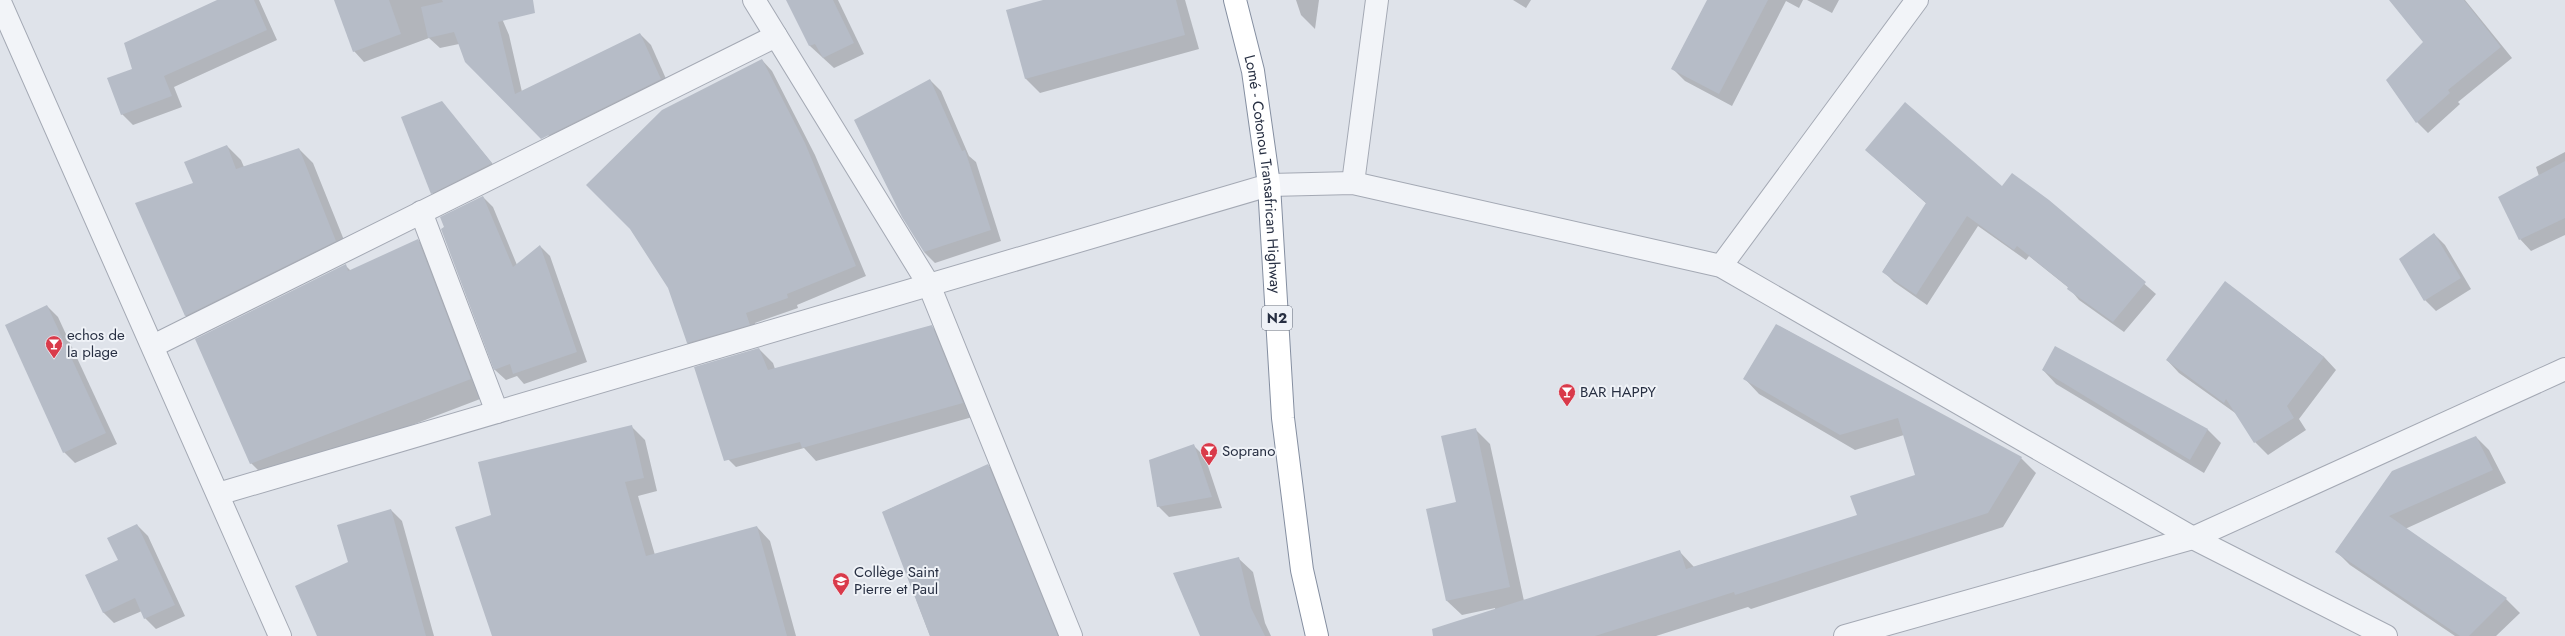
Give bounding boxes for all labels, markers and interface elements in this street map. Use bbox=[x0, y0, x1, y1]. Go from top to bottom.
street label: Lomé - Cotonou Transafrican Highway bbox=[1238, 53, 1287, 294]
road number: N2 bbox=[1262, 306, 1292, 330]
place label: echos de la plage bbox=[67, 324, 125, 363]
bar icon: echos de la plage bbox=[44, 334, 64, 359]
place label: BAR HAPPY bbox=[1580, 381, 1657, 403]
bar icon: BAR HAPPY bbox=[1557, 382, 1577, 407]
place label: Soprano bbox=[1222, 440, 1275, 462]
bar icon: Soprano bbox=[1199, 441, 1219, 466]
place label: Collège Saint Pierre et Paul bbox=[854, 561, 939, 600]
school or university icon: Collège Saint Pierre et Paul bbox=[831, 571, 851, 596]

